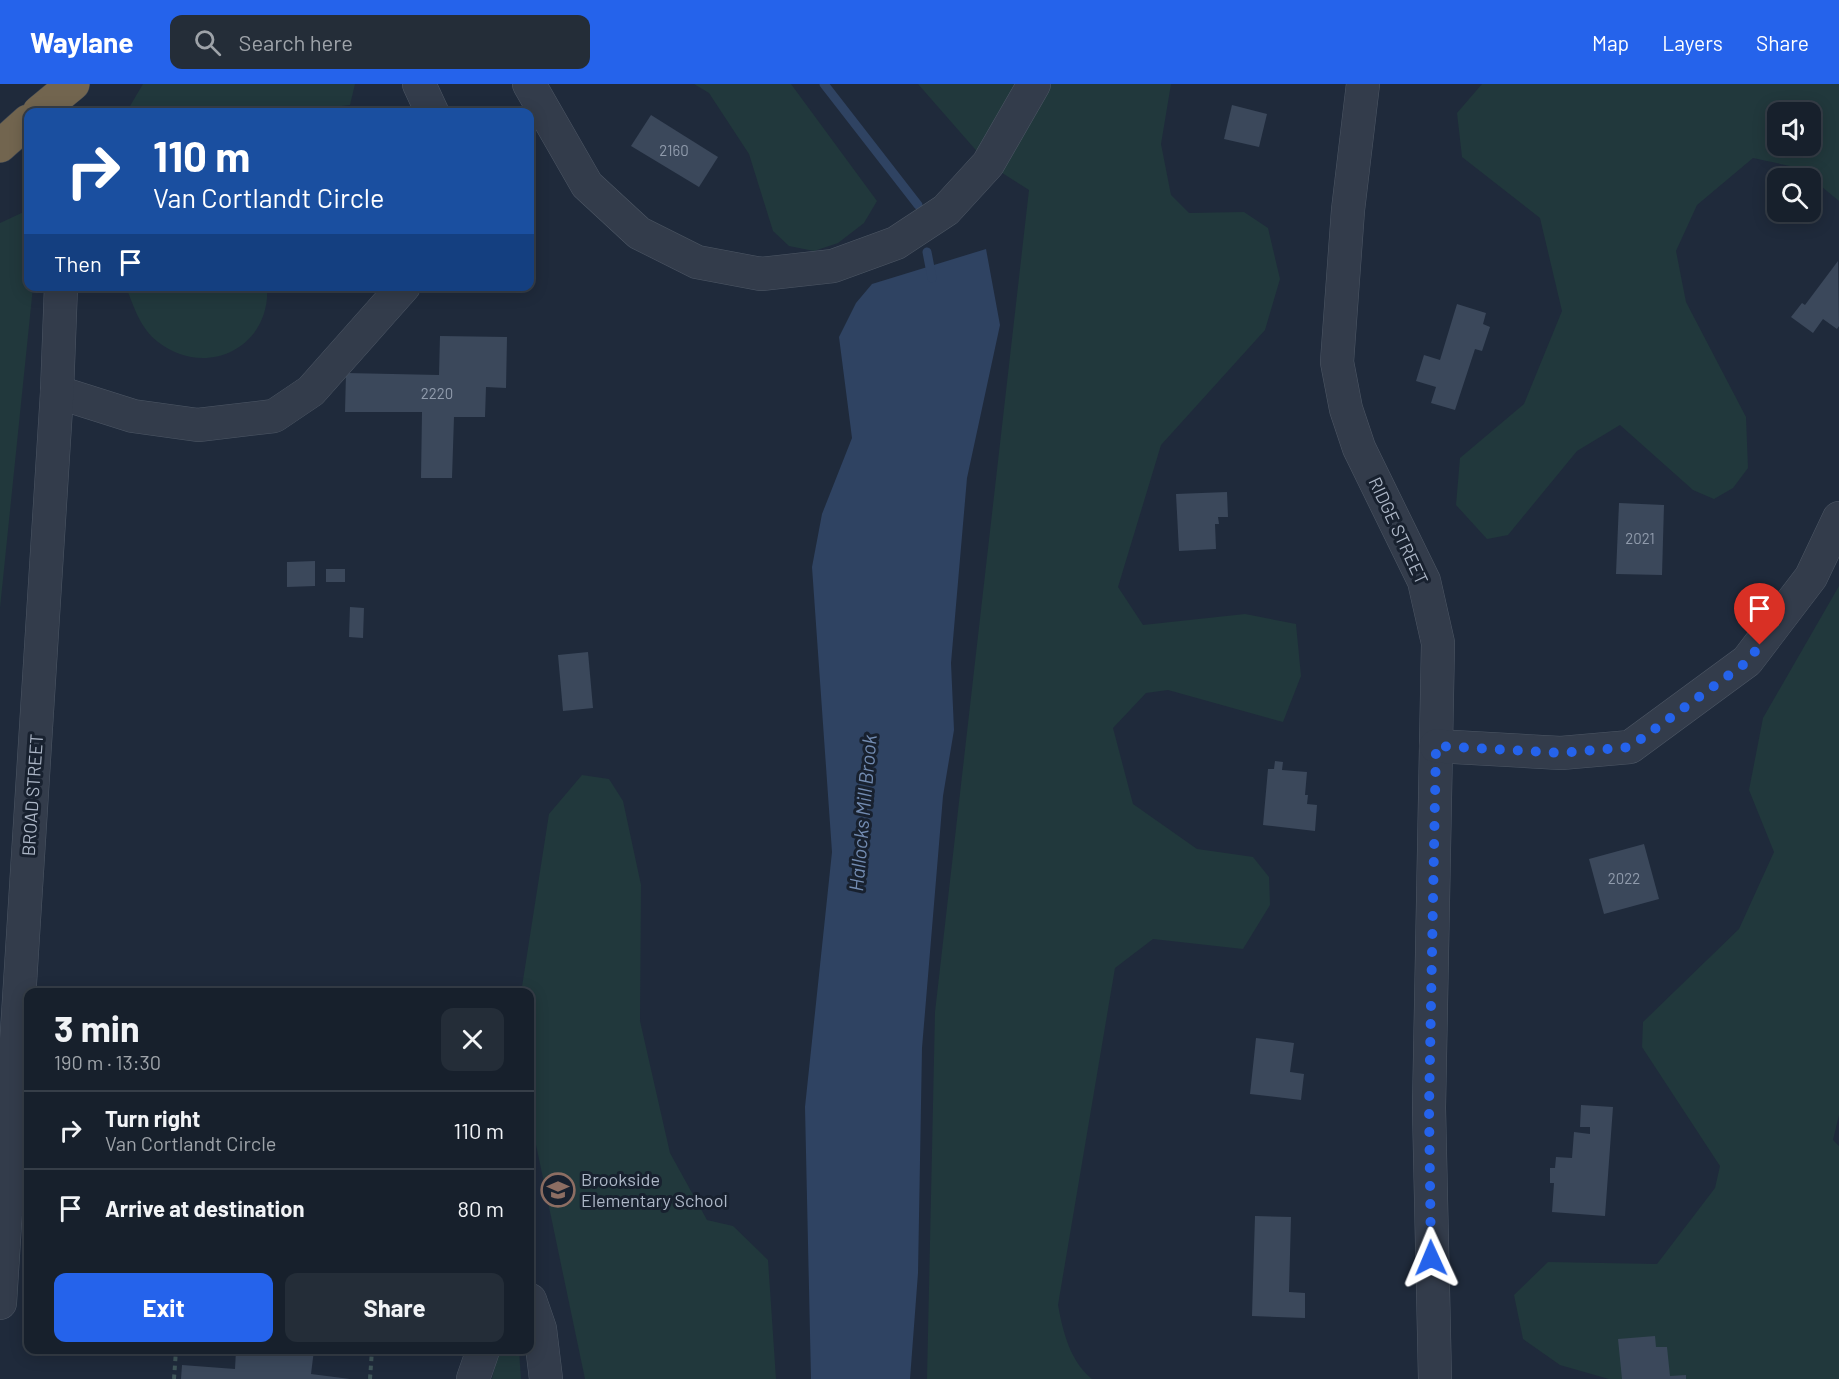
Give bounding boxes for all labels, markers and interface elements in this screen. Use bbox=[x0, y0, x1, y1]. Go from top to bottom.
search box bbox=[170, 15, 590, 69]
text: Waylane bbox=[30, 25, 134, 59]
icon: search bbox=[191, 26, 224, 59]
text: Search here bbox=[239, 29, 353, 55]
text: Map bbox=[1592, 30, 1629, 55]
text: Layers bbox=[1662, 30, 1723, 55]
text: Share bbox=[1756, 30, 1809, 55]
map controls bbox=[1767, 102, 1821, 222]
button: sound bbox=[1767, 102, 1821, 156]
text: 110 m bbox=[153, 130, 250, 180]
icon: right bbox=[54, 132, 132, 210]
house number: 2160 bbox=[659, 141, 689, 159]
button: search bbox=[1767, 168, 1821, 222]
text: Van Cortlandt Circle bbox=[153, 181, 384, 213]
icon: arrive bbox=[114, 246, 147, 279]
text: Then bbox=[54, 250, 102, 276]
house number: 2220 bbox=[421, 384, 453, 402]
street label: RIDGE STREET bbox=[1364, 473, 1433, 588]
house number: 2021 bbox=[1625, 529, 1655, 547]
pin bbox=[1734, 583, 1785, 645]
icon: arrive bbox=[1743, 592, 1776, 625]
street label: BROAD STREET bbox=[17, 733, 47, 857]
water label: Hallocks Mill Brook bbox=[843, 733, 881, 892]
house number: 2022 bbox=[1608, 869, 1640, 887]
text: 3 min bbox=[54, 1006, 140, 1049]
button: close bbox=[441, 1008, 504, 1071]
text: 190 m · 13:30 bbox=[54, 1050, 161, 1074]
text: Turn right bbox=[105, 1105, 200, 1131]
icon: right bbox=[54, 1114, 87, 1147]
text: 110 m bbox=[454, 1117, 504, 1143]
text: Van Cortlandt Circle bbox=[105, 1131, 276, 1155]
place label: Brookside Elementary School bbox=[581, 1168, 728, 1211]
school or university icon: Brookside Elementary School bbox=[540, 1172, 576, 1208]
icon: arrive bbox=[54, 1192, 87, 1225]
text: Arrive at destination bbox=[105, 1195, 304, 1221]
text: 80 m bbox=[458, 1195, 504, 1221]
position arrow bbox=[1399, 1226, 1463, 1290]
button: Exit bbox=[54, 1273, 273, 1342]
button: Share bbox=[285, 1273, 504, 1342]

